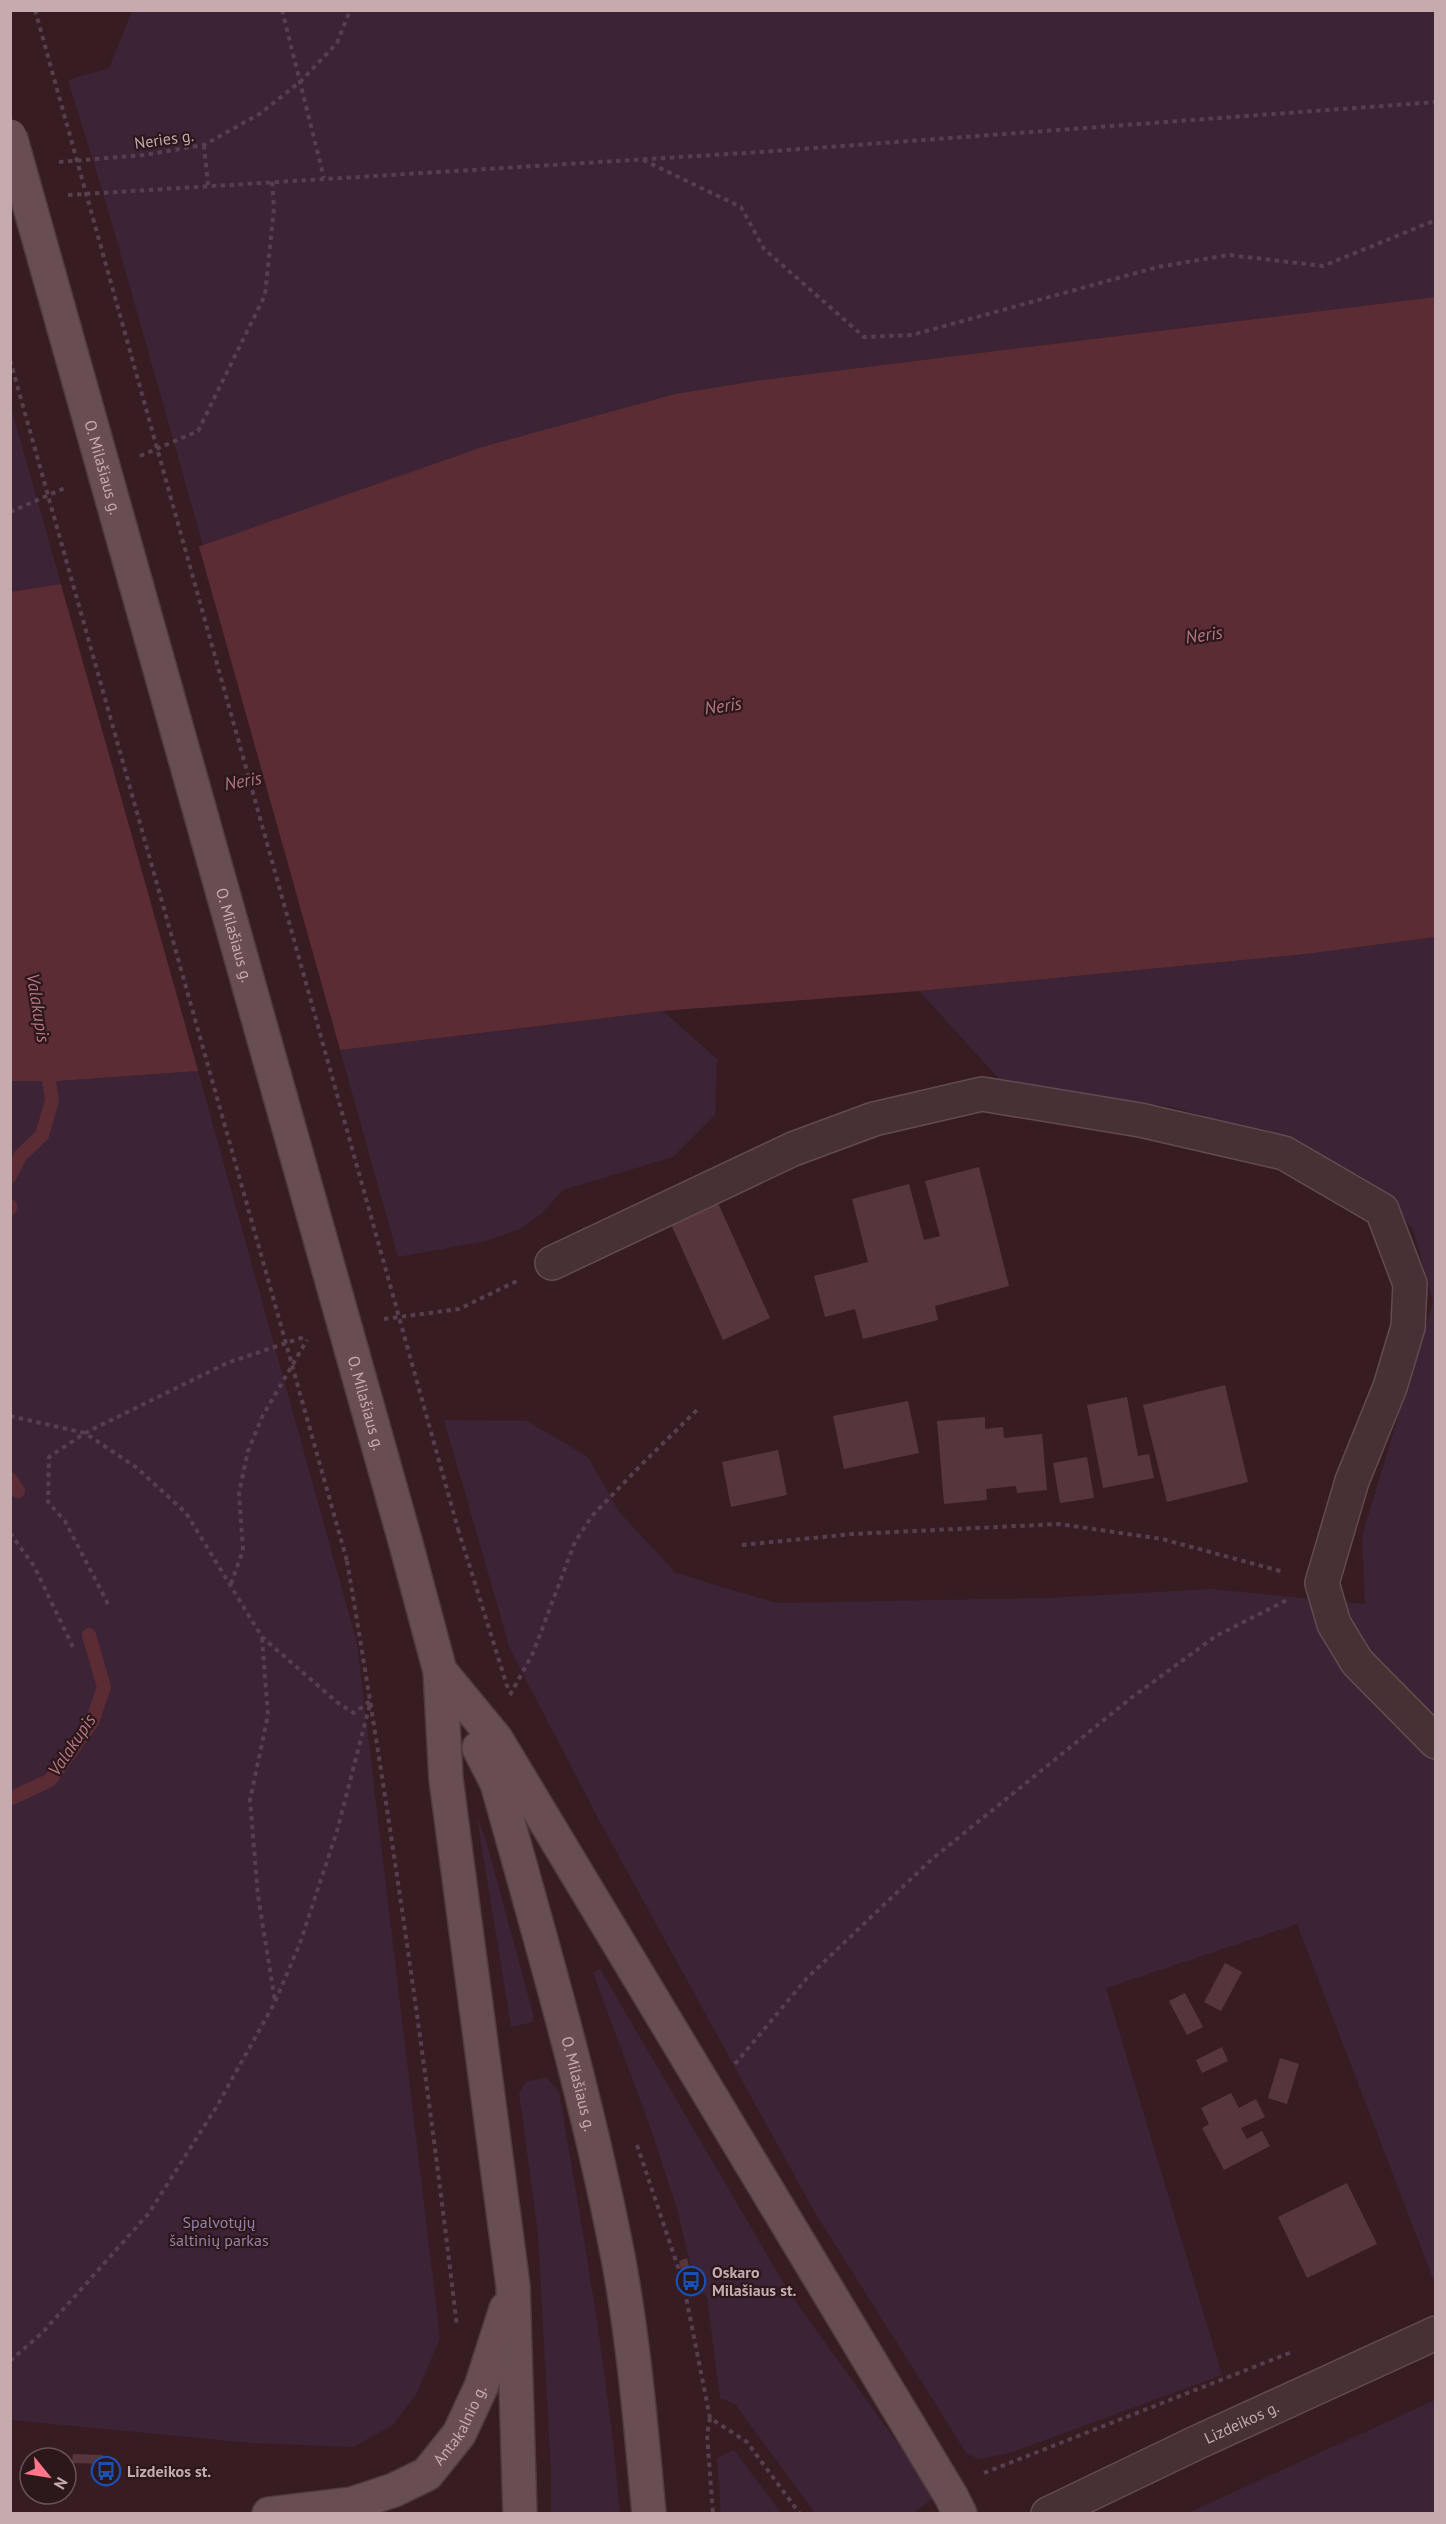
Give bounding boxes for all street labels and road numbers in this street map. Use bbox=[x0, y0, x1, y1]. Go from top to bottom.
street label: Neries g. bbox=[133, 125, 195, 153]
street label: O. Milašiaus g. bbox=[80, 418, 126, 517]
street label: O. Milašiaus g. bbox=[212, 886, 258, 984]
street label: O. Milašiaus g. bbox=[344, 1353, 389, 1452]
street label: O. Milašiaus g. bbox=[557, 2034, 600, 2133]
street label: Antakalnio g. bbox=[428, 2382, 491, 2469]
street label: Lizdeikos g. bbox=[1201, 2396, 1282, 2448]

